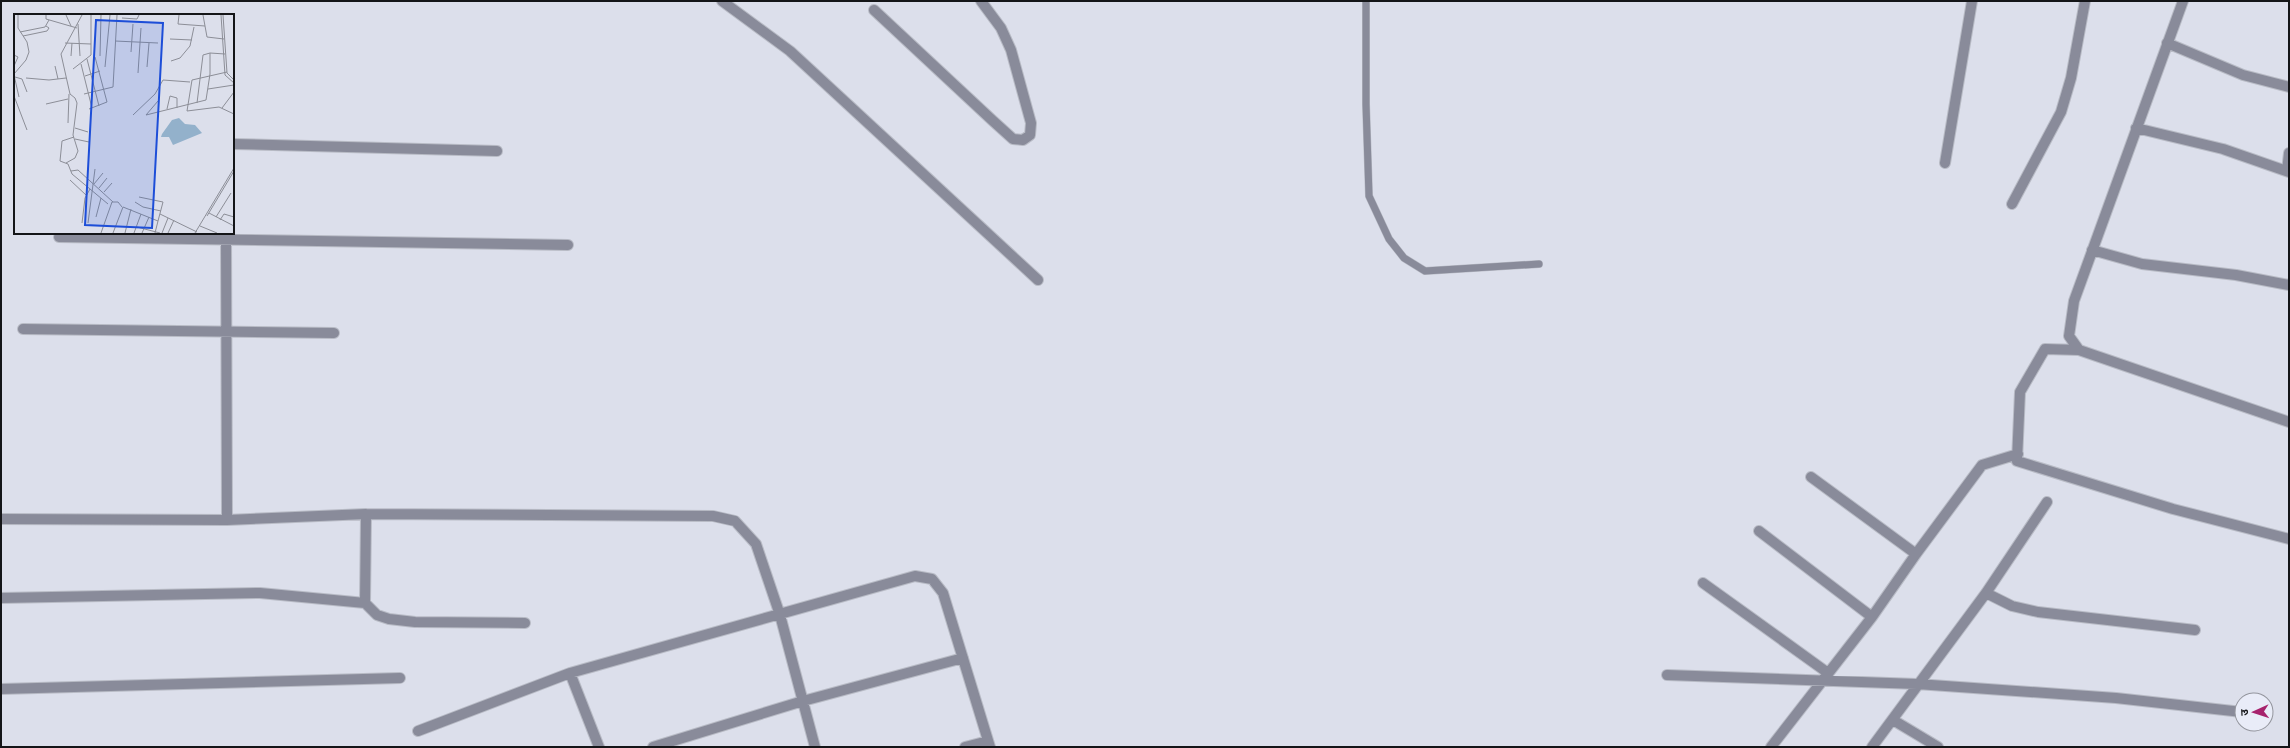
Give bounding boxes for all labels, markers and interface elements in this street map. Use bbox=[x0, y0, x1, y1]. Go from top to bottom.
inset map bbox=[14, 14, 234, 234]
north arrow bbox=[2234, 692, 2274, 732]
text: उ bbox=[2238, 708, 2252, 716]

